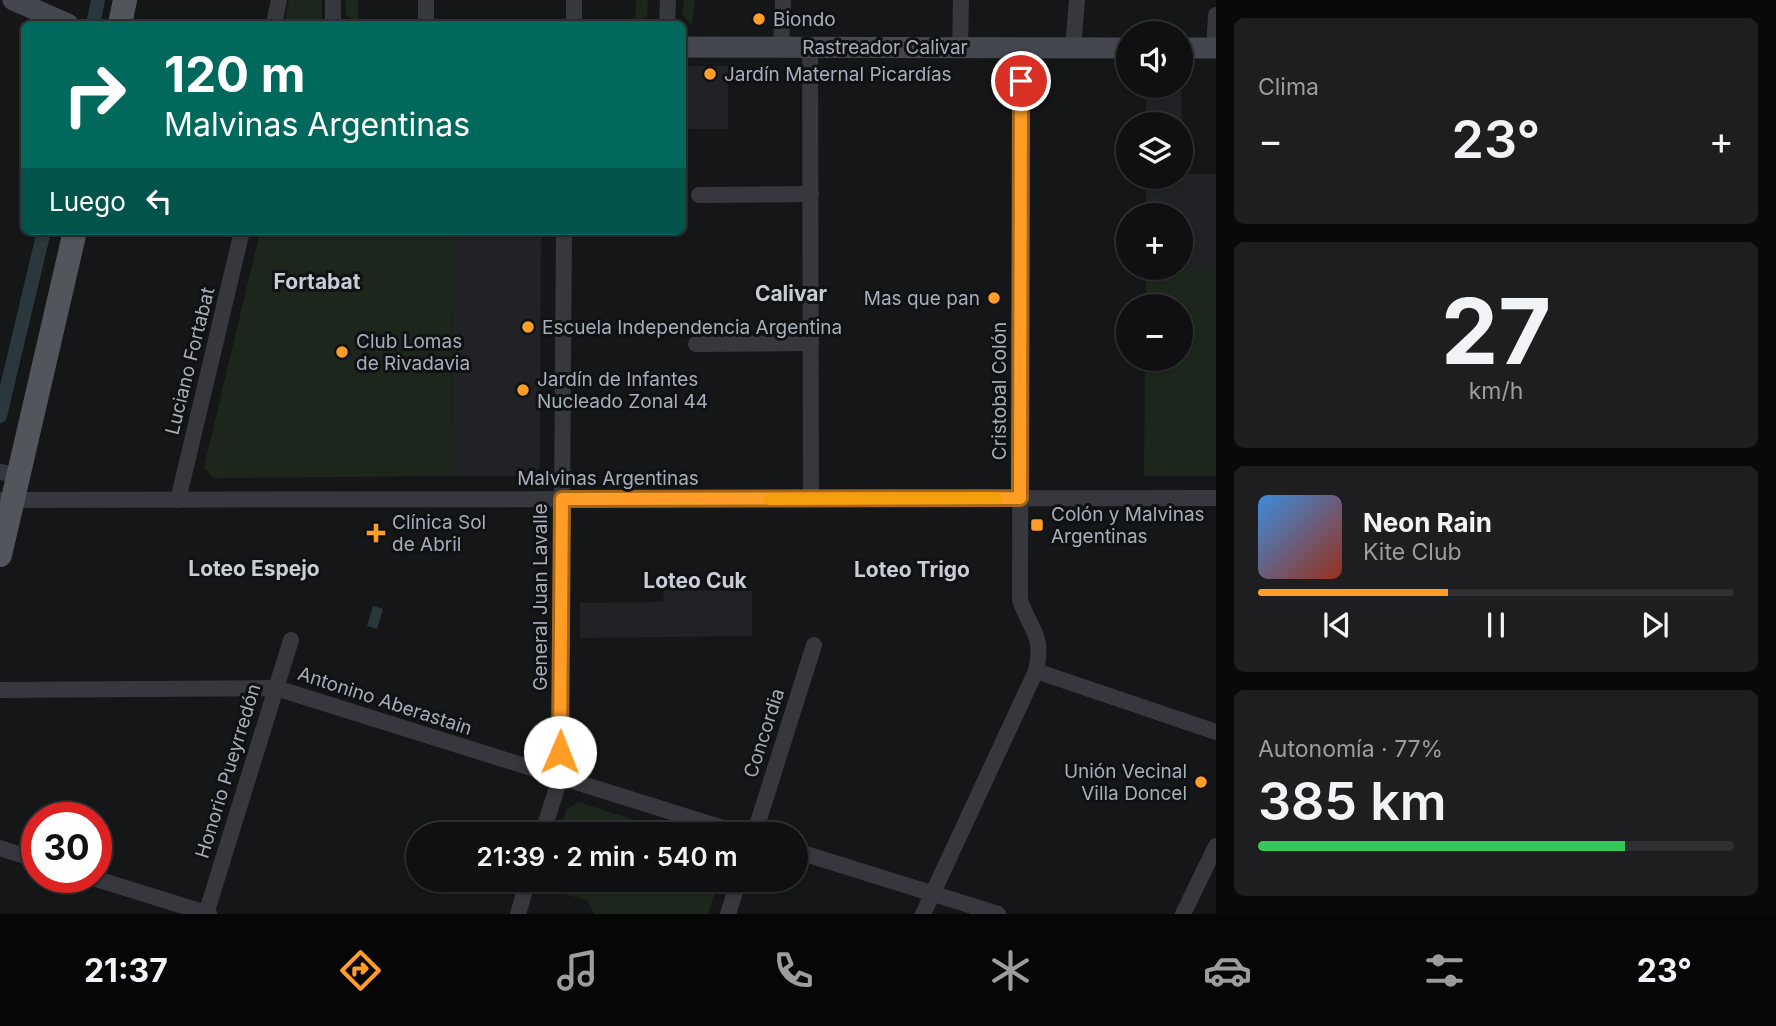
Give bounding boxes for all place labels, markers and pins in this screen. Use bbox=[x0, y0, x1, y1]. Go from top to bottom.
place label: Biondo bbox=[773, 8, 836, 31]
marker: Biondo bbox=[751, 11, 767, 27]
pin bbox=[991, 51, 1051, 111]
place label: Jardín Maternal Picardías bbox=[724, 63, 952, 86]
marker: Jardín Maternal Picardías bbox=[702, 66, 718, 82]
place label: Mas que pan bbox=[864, 287, 980, 310]
marker: Mas que pan bbox=[986, 290, 1002, 306]
place label: Escuela Independencia Argentina bbox=[542, 316, 842, 339]
marker: Escuela Independencia Argentina bbox=[520, 319, 536, 335]
place label: Club Lomas de Rivadavia bbox=[356, 330, 470, 375]
marker: Club Lomas de Rivadavia bbox=[334, 344, 350, 360]
place label: Jardín de Infantes Nucleado Zonal 44 bbox=[537, 368, 708, 413]
marker: Jardín de Infantes Nucleado Zonal 44 bbox=[515, 382, 531, 398]
place label: Colón y Malvinas Argentinas bbox=[1051, 503, 1205, 548]
place label: Clínica Sol de Abril bbox=[392, 511, 486, 556]
marker: Colón y Malvinas Argentinas bbox=[1029, 517, 1045, 533]
marker: Clínica Sol de Abril bbox=[366, 523, 386, 543]
place label: Unión Vecinal Villa Doncel bbox=[1064, 760, 1187, 805]
marker: Unión Vecinal Villa Doncel bbox=[1193, 774, 1209, 790]

